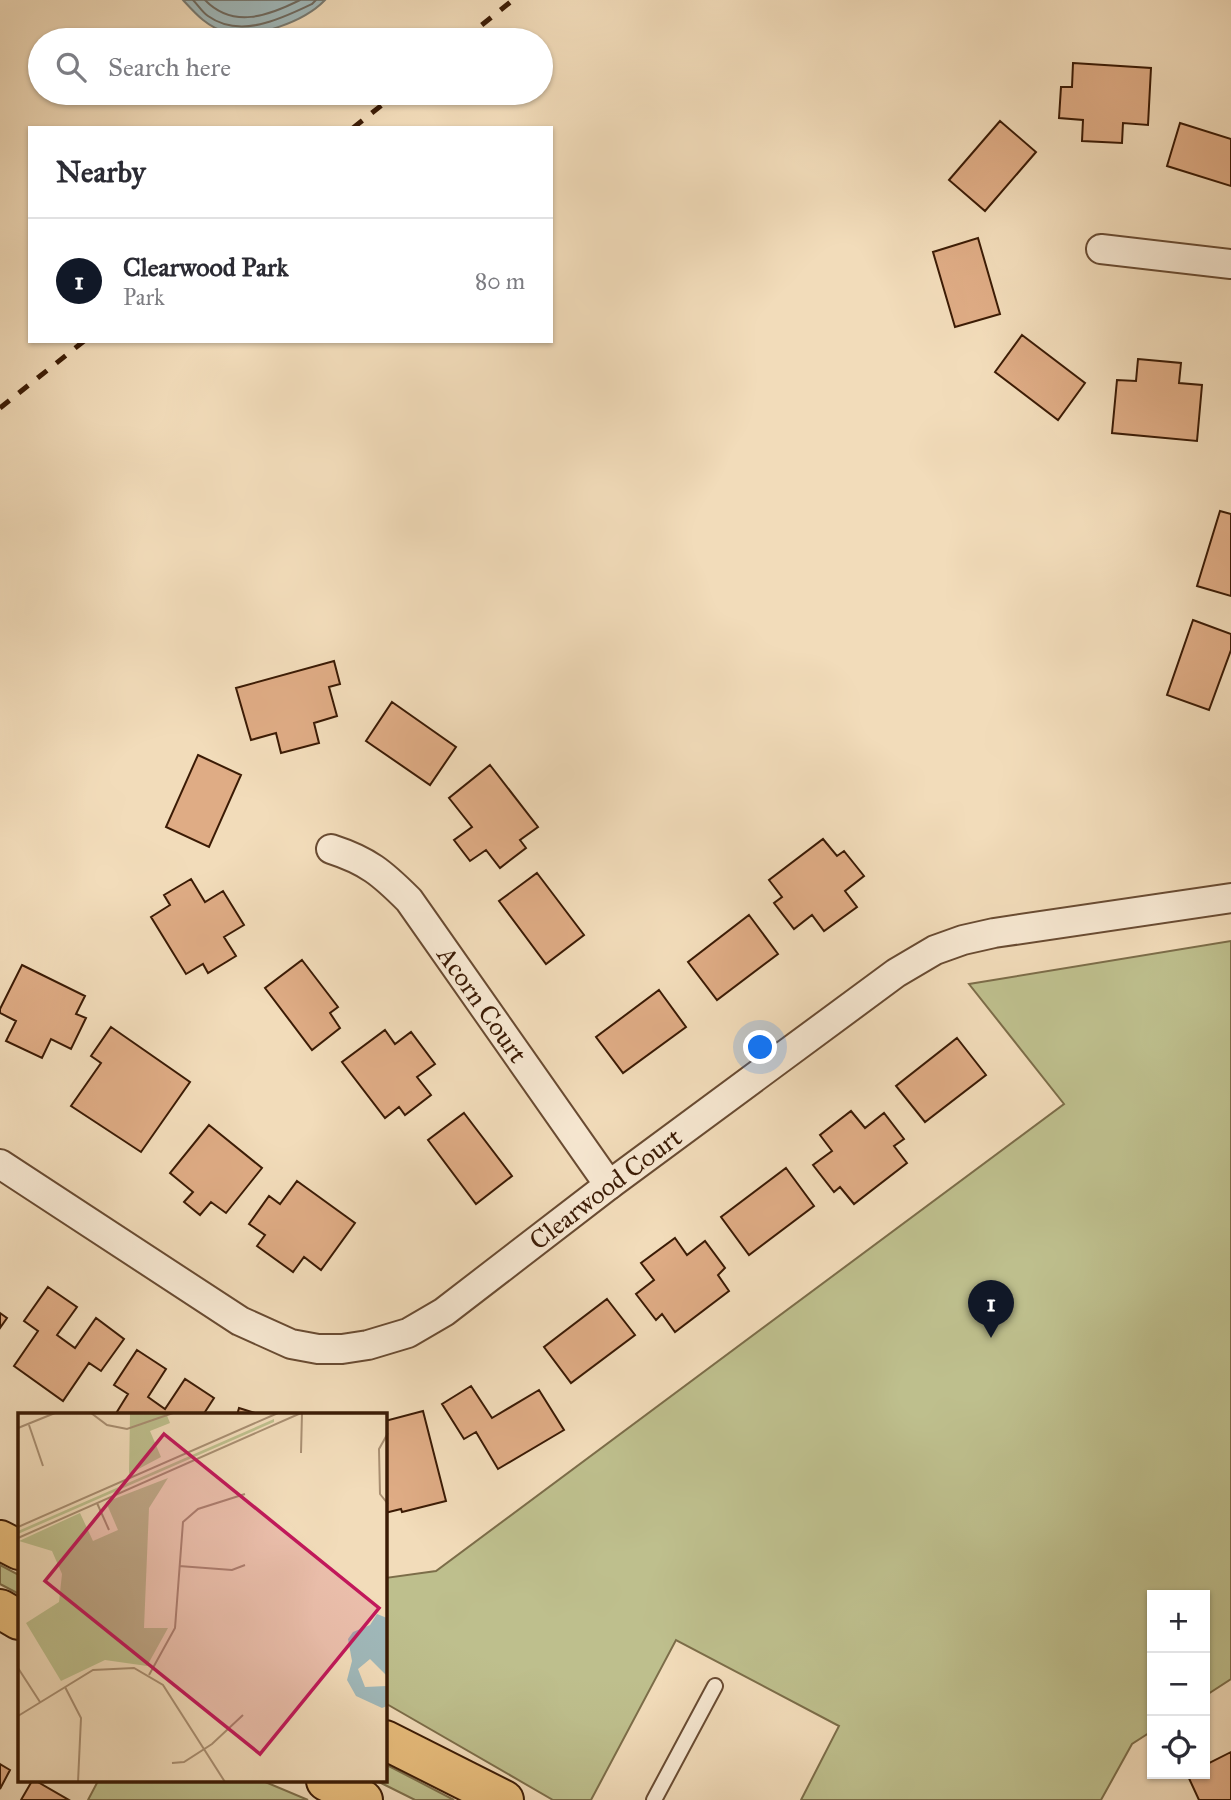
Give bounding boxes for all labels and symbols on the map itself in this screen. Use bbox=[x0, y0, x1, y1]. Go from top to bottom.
street label: Acorn Court bbox=[430, 939, 534, 1069]
your location bbox=[743, 1030, 777, 1064]
street label: Clearwood Court bbox=[523, 1121, 688, 1256]
pin: 1 bbox=[968, 1280, 1014, 1338]
inset map bbox=[18, 1413, 387, 1783]

